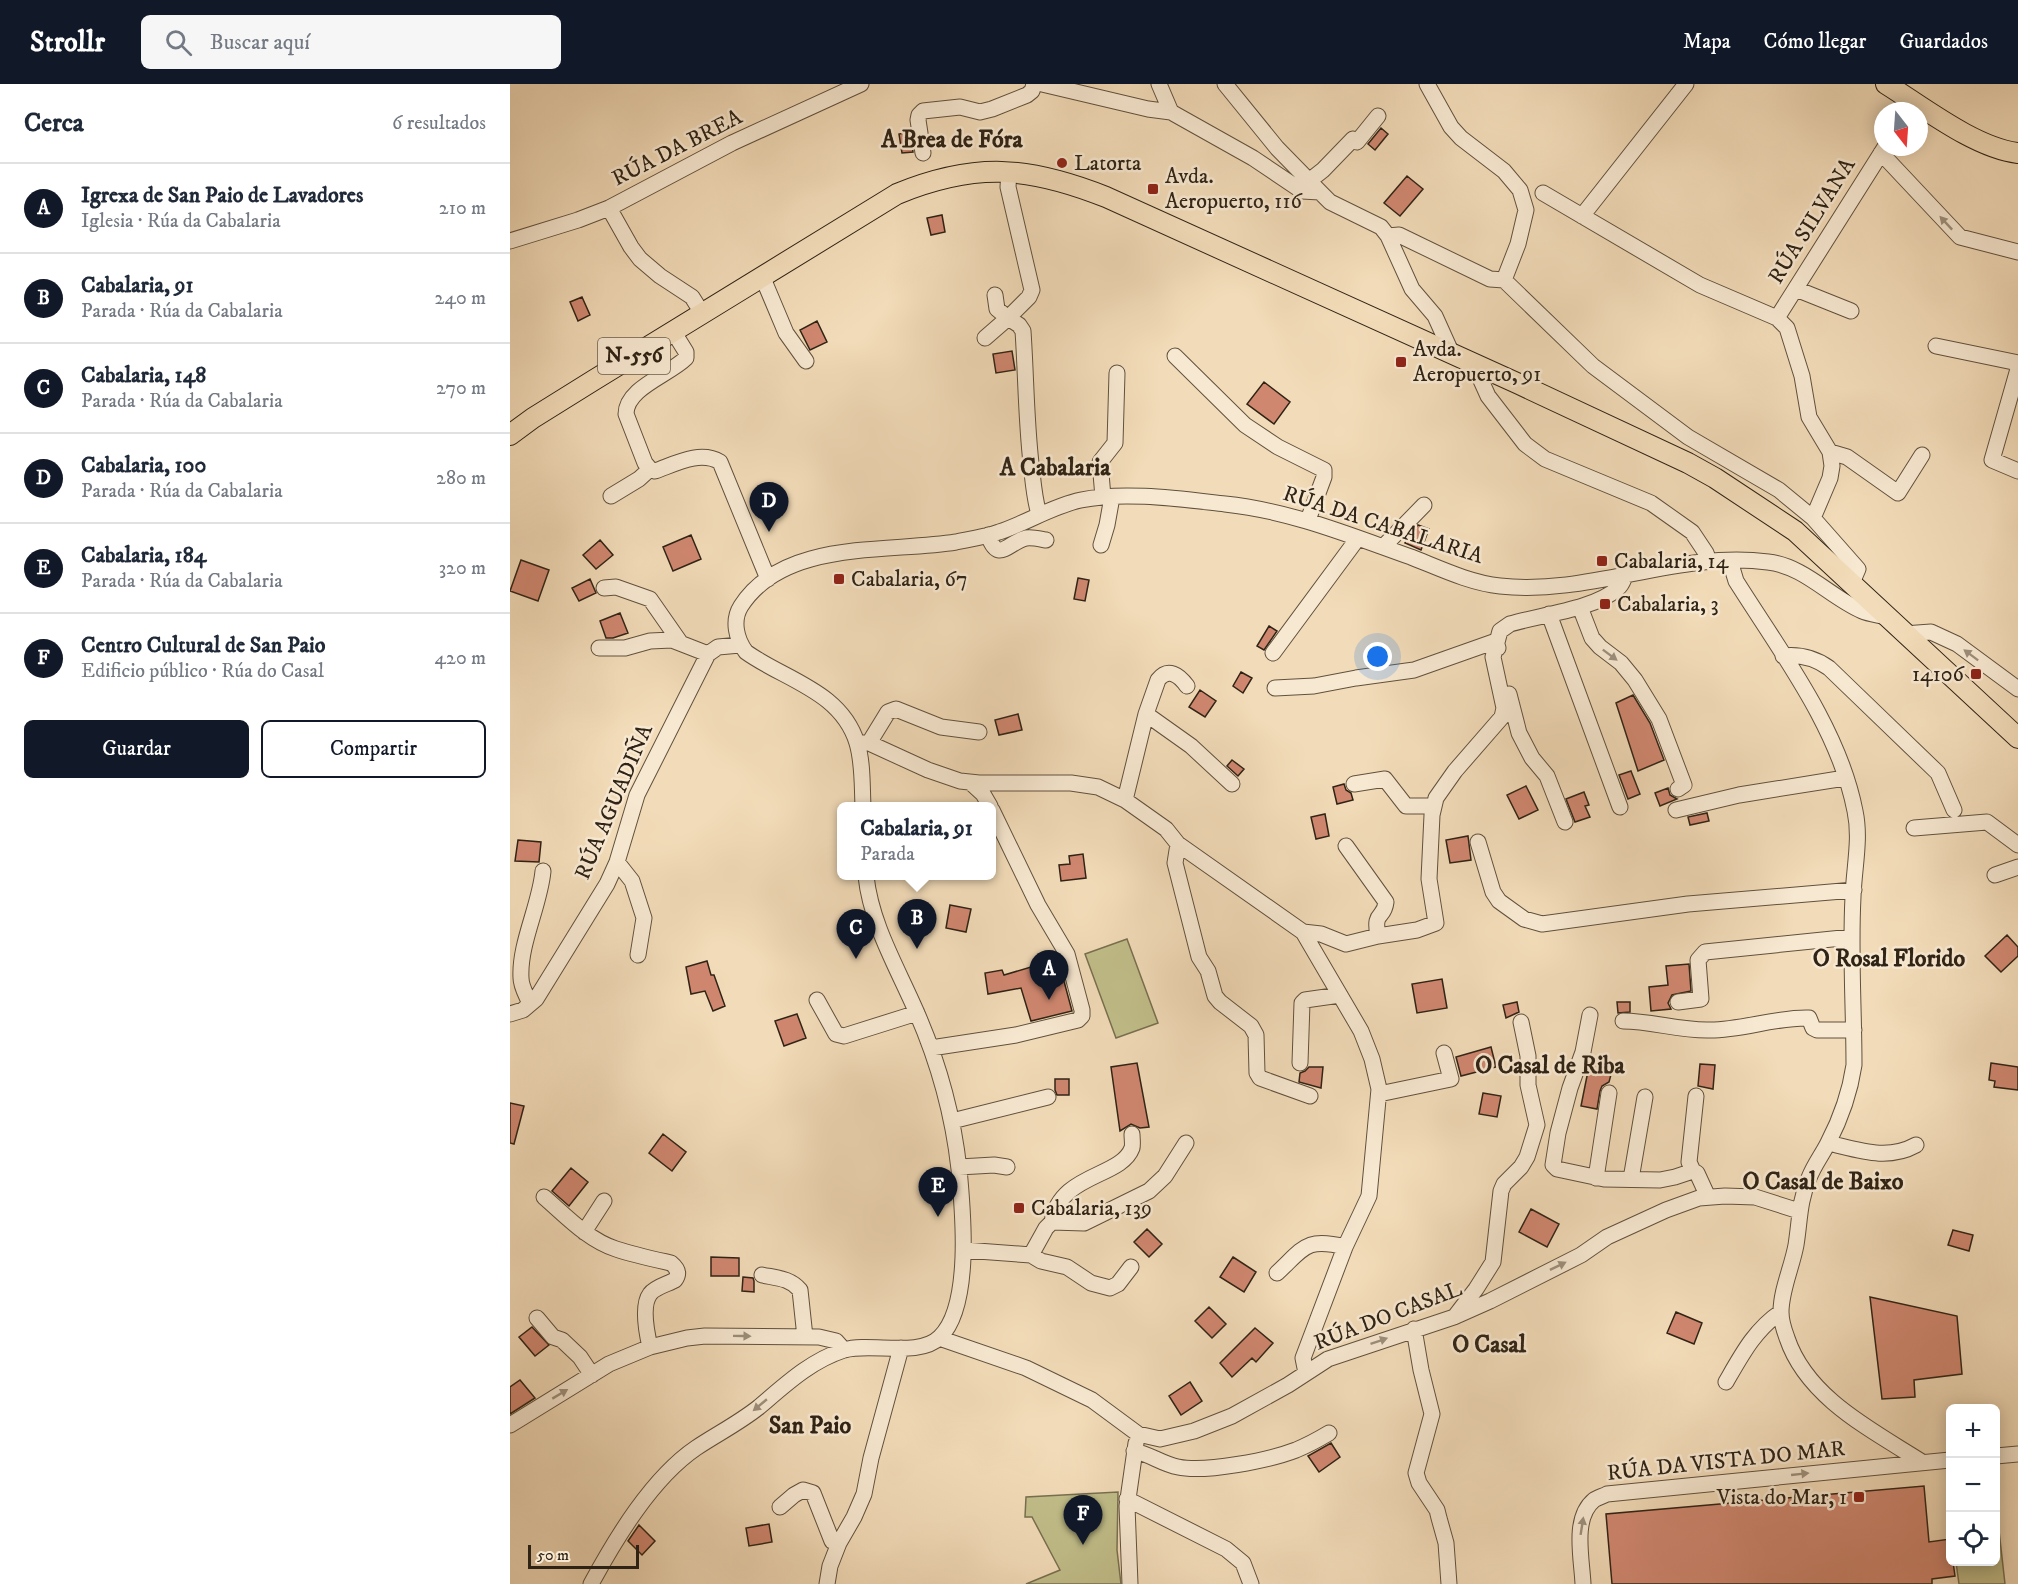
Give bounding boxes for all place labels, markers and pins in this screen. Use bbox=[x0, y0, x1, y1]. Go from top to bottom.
place label: Latorta bbox=[1074, 150, 1142, 177]
marker: Latorta bbox=[1055, 156, 1069, 170]
place label: Avda. Aeropuerto, 116 bbox=[1165, 163, 1303, 215]
marker: Avda. Aeropuerto, 116 bbox=[1146, 182, 1160, 196]
place label: Avda. Aeropuerto, 91 bbox=[1413, 336, 1541, 388]
marker: Avda. Aeropuerto, 91 bbox=[1394, 355, 1408, 369]
pin: D bbox=[750, 482, 788, 532]
place label: Cabalaria, 14 bbox=[1614, 548, 1730, 575]
marker: Cabalaria, 14 bbox=[1595, 554, 1609, 568]
place label: Cabalaria, 67 bbox=[851, 566, 968, 593]
marker: Cabalaria, 67 bbox=[832, 572, 846, 586]
place label: Cabalaria, 3 bbox=[1617, 591, 1719, 618]
marker: Cabalaria, 3 bbox=[1598, 597, 1612, 611]
place label: 14106 bbox=[1912, 661, 1966, 688]
marker: 14106 bbox=[1969, 667, 1983, 681]
pin: B bbox=[898, 900, 936, 949]
pin: C bbox=[836, 910, 876, 959]
pin: A bbox=[1030, 950, 1068, 1000]
pin: E bbox=[918, 1168, 958, 1217]
place label: Cabalaria, 139 bbox=[1031, 1195, 1152, 1222]
marker: Cabalaria, 139 bbox=[1012, 1201, 1026, 1215]
place label: Vista do Mar, 1 bbox=[1716, 1484, 1847, 1511]
marker: Vista do Mar, 1 bbox=[1852, 1490, 1866, 1504]
pin: F bbox=[1064, 1496, 1102, 1545]

